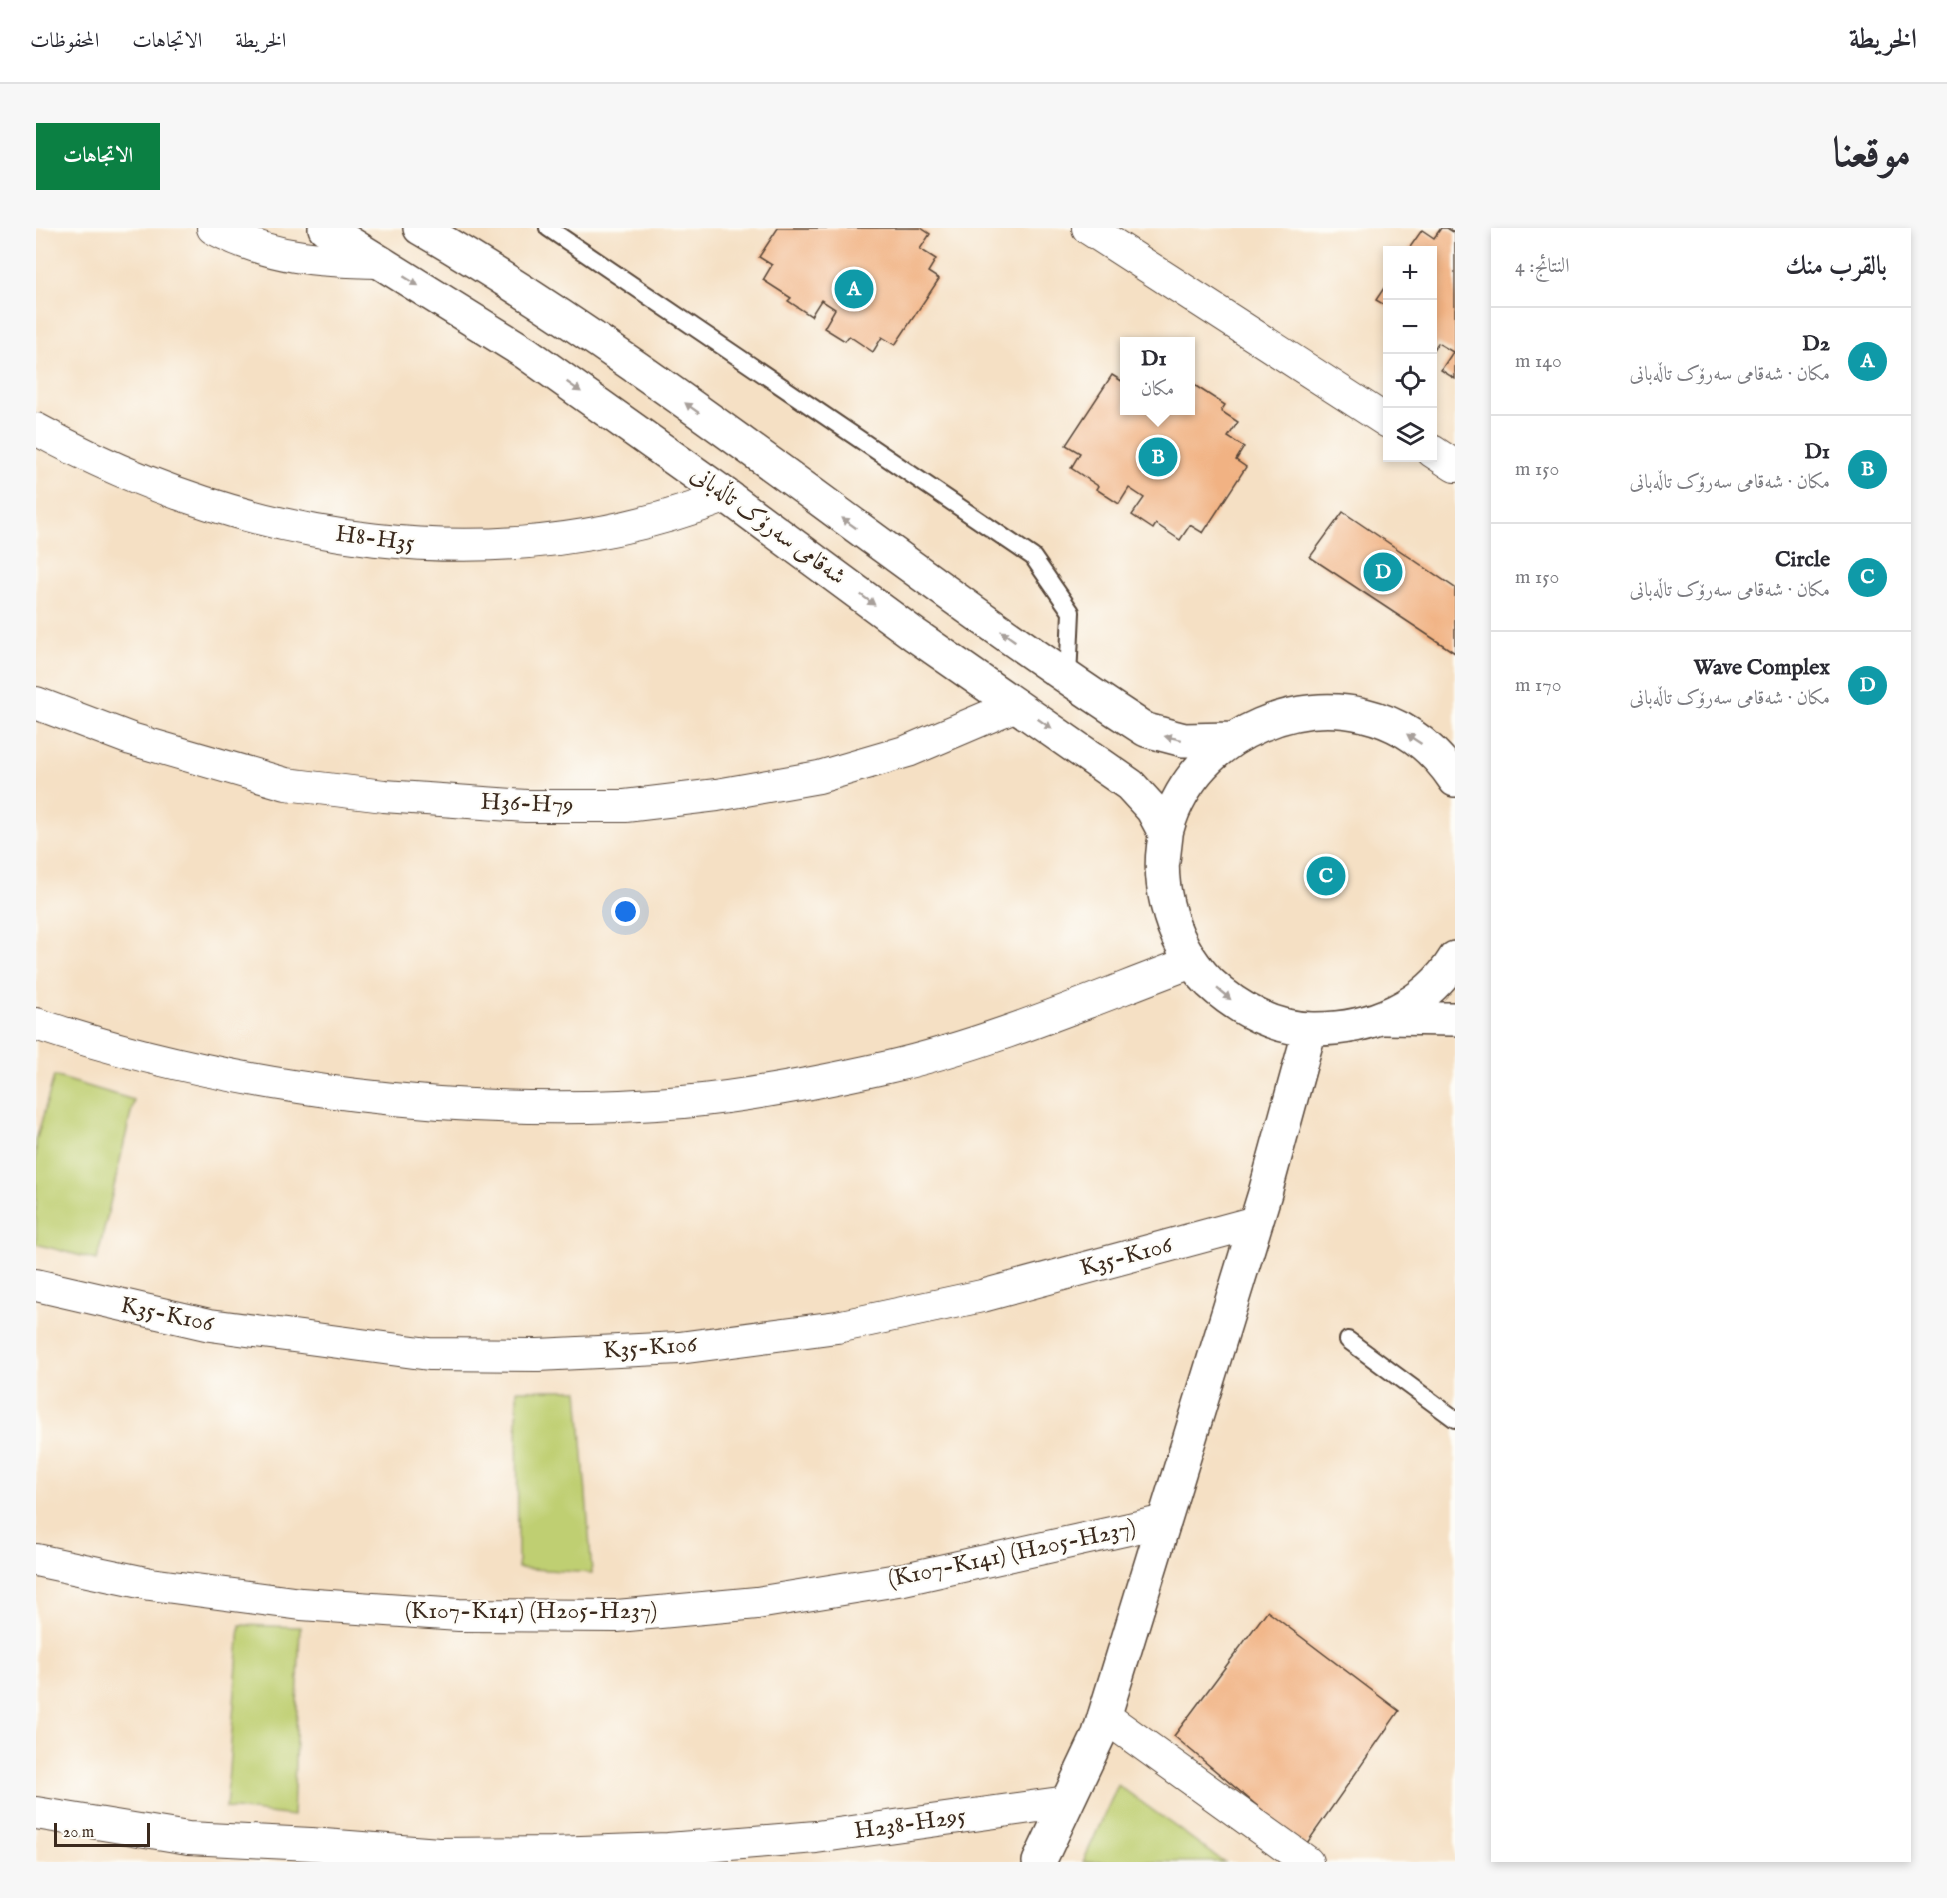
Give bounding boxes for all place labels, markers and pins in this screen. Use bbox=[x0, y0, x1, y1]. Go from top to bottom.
pin: A bbox=[834, 266, 874, 312]
pin: B bbox=[1138, 434, 1178, 480]
pin: D bbox=[1364, 550, 1402, 594]
pin: C bbox=[1306, 854, 1346, 898]

